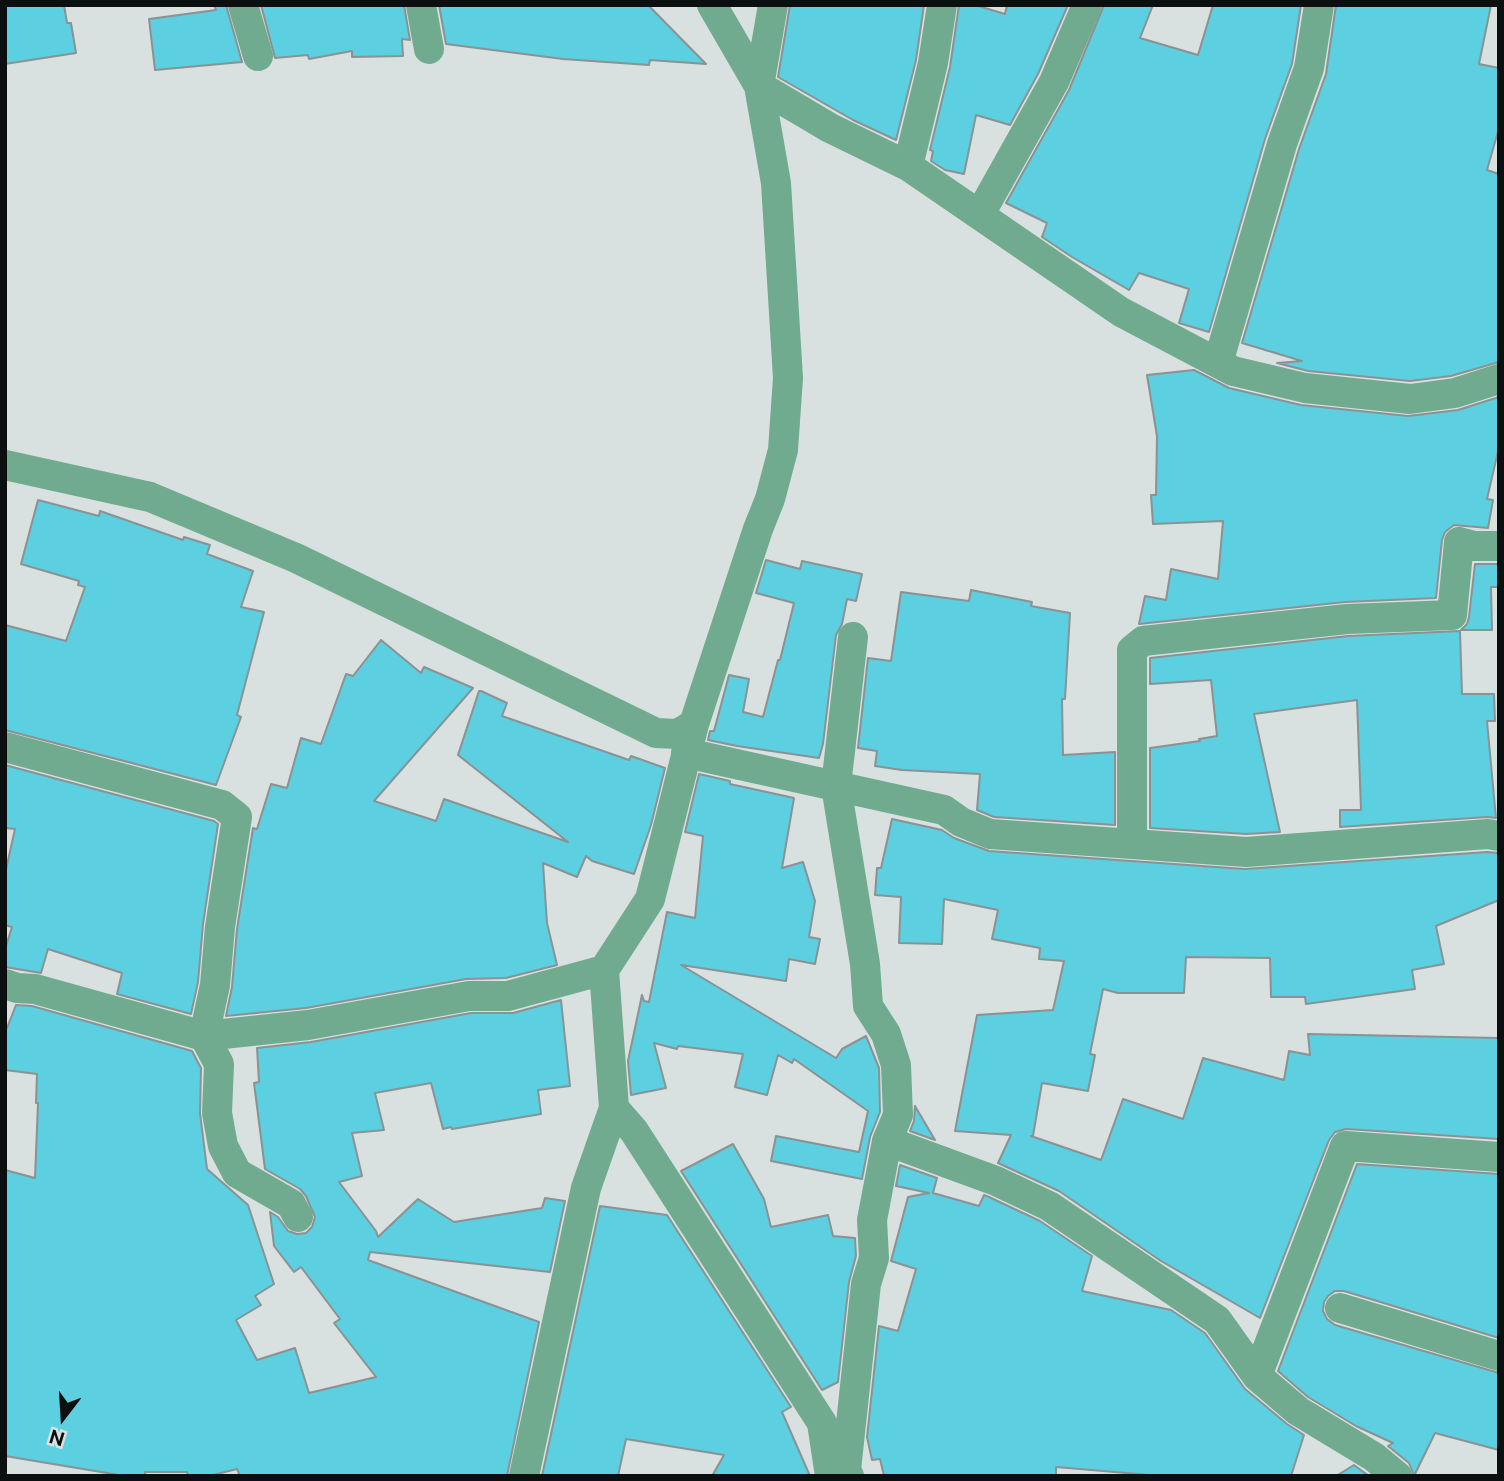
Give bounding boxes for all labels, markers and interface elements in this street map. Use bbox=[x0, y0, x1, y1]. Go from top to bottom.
north arrow bbox=[28, 1383, 98, 1453]
text: N bbox=[47, 1425, 67, 1451]

